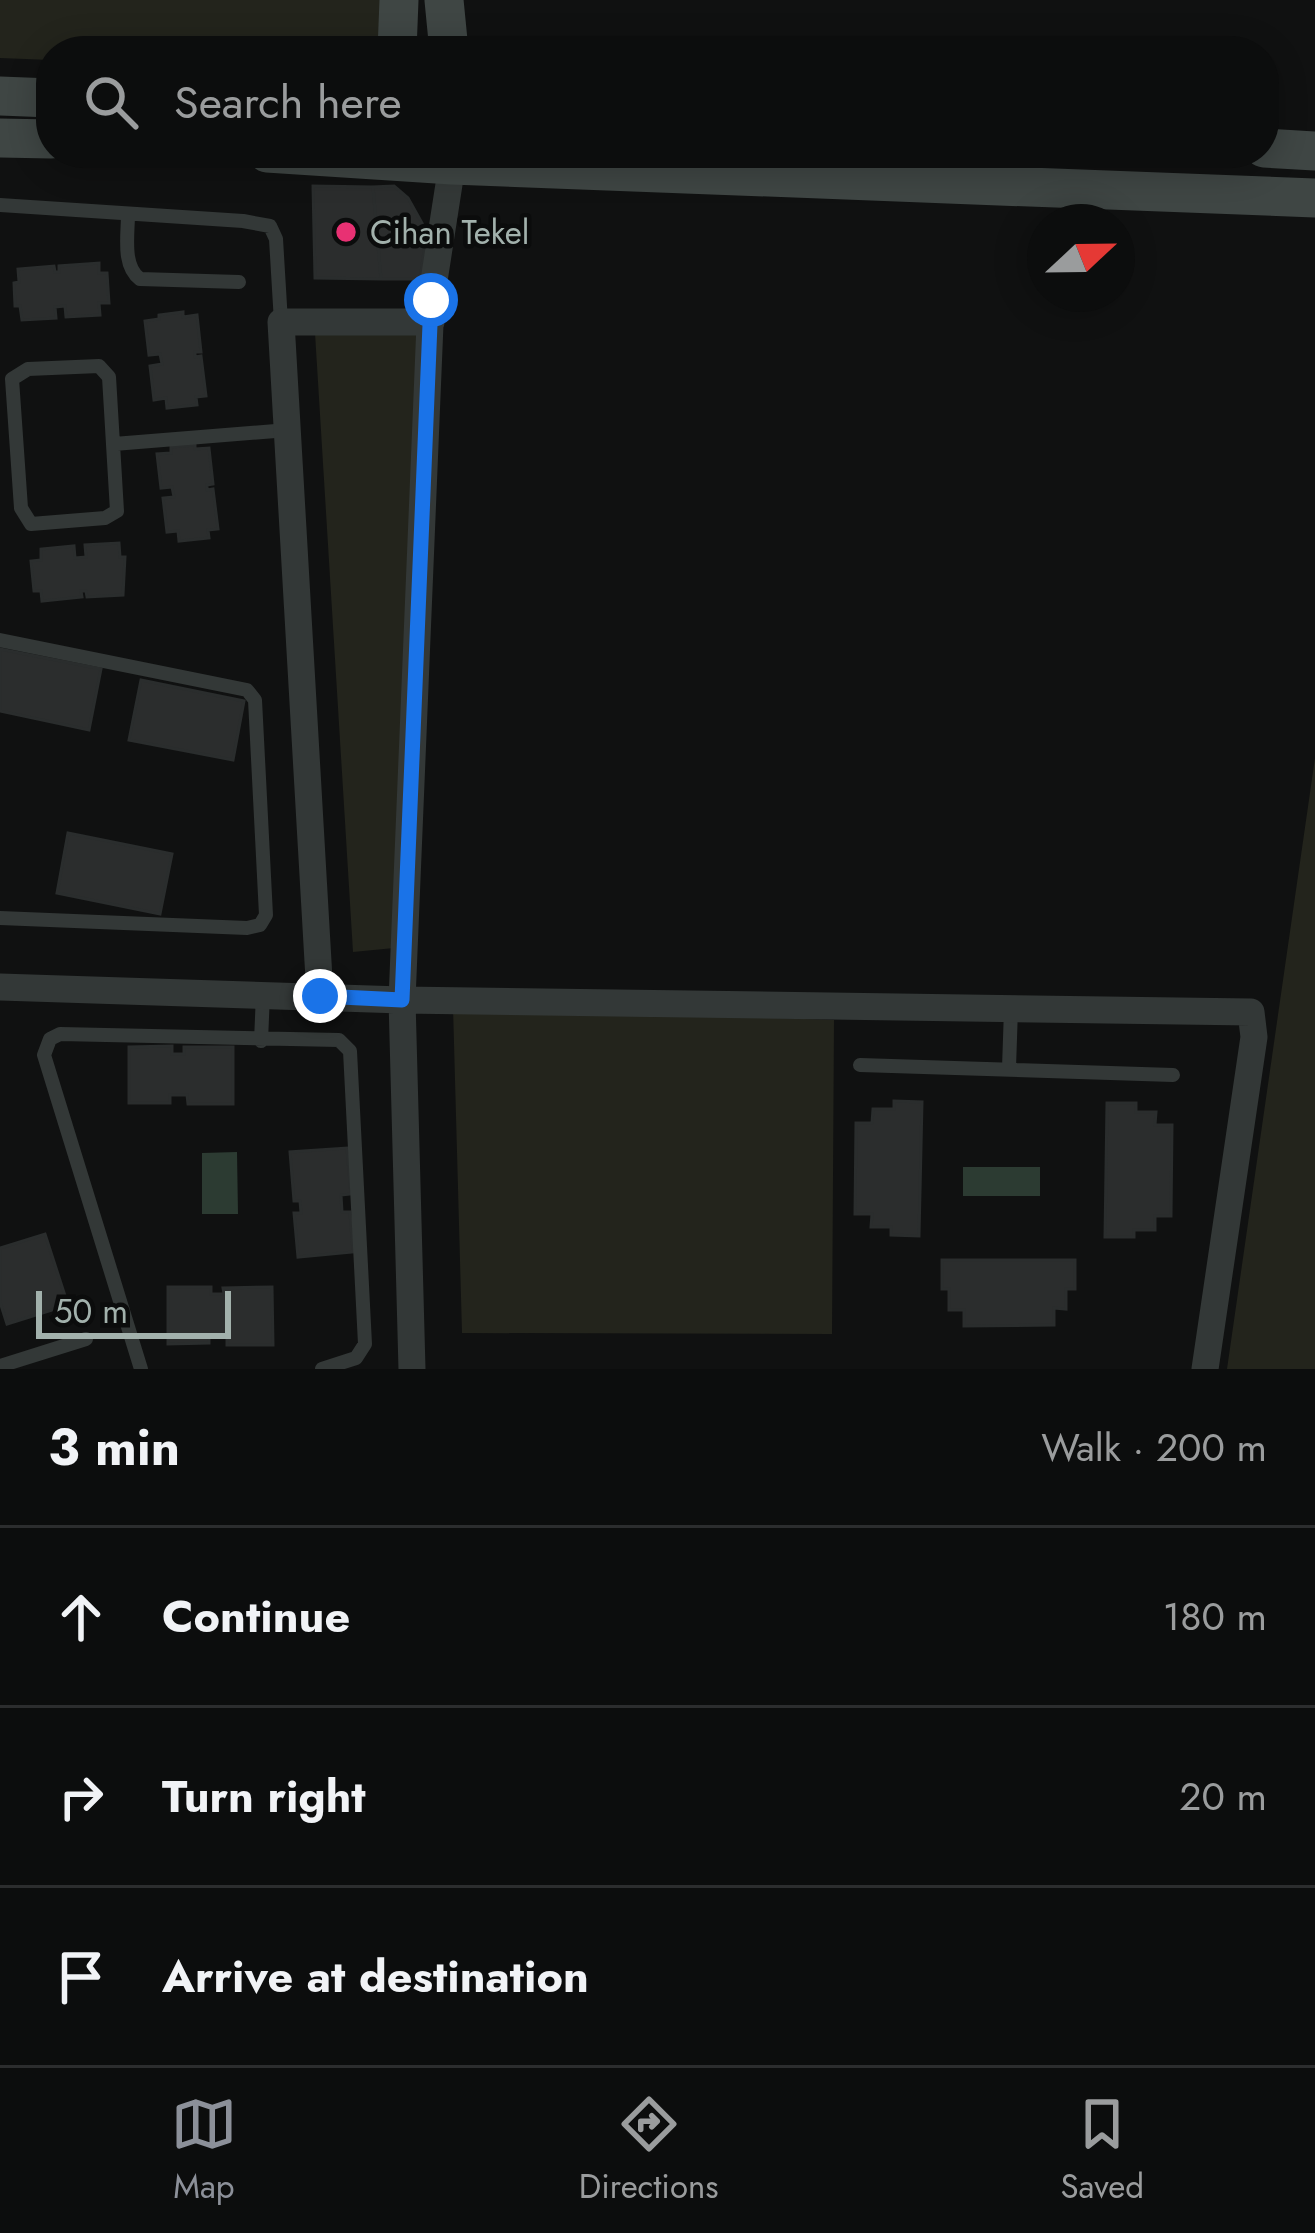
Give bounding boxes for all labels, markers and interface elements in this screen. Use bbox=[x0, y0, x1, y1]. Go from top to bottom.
search box bbox=[36, 36, 1279, 168]
icon: search bbox=[78, 69, 144, 135]
text: Search here bbox=[174, 70, 402, 135]
north arrow bbox=[1027, 204, 1135, 312]
place label: Cihan Tekel bbox=[370, 209, 529, 256]
marker: Cihan Tekel bbox=[333, 219, 359, 245]
route start bbox=[404, 273, 458, 327]
route end bbox=[293, 969, 347, 1023]
scale bar bbox=[36, 1285, 231, 1338]
text: 50 m bbox=[54, 1288, 128, 1335]
text: 3 min bbox=[48, 1410, 180, 1484]
text: Walk · 200 m bbox=[1041, 1419, 1267, 1476]
icon: ahead bbox=[48, 1584, 114, 1650]
text: Continue bbox=[162, 1584, 350, 1649]
text: 180 m bbox=[1163, 1588, 1267, 1645]
icon: right bbox=[48, 1764, 114, 1830]
text: Turn right bbox=[162, 1764, 366, 1829]
text: 20 m bbox=[1179, 1768, 1267, 1825]
icon: arrive bbox=[48, 1944, 114, 2010]
text: Arrive at destination bbox=[162, 1944, 589, 2009]
tab: Map bbox=[171, 2091, 237, 2210]
tab: Directions bbox=[579, 2091, 719, 2210]
tab: Saved bbox=[1060, 2091, 1144, 2210]

